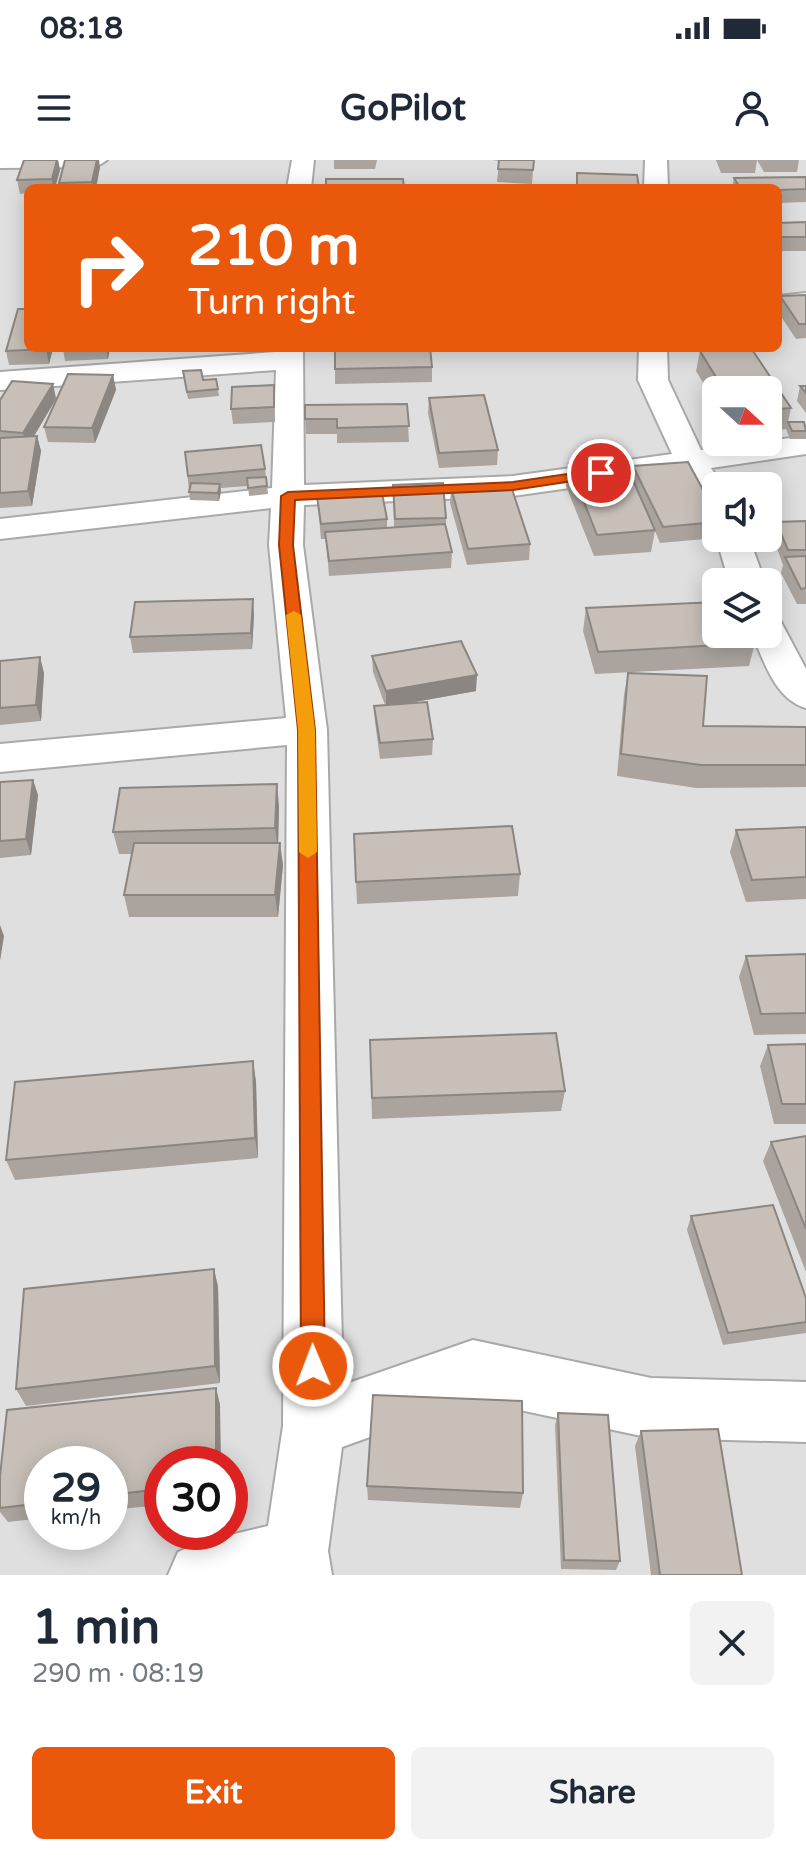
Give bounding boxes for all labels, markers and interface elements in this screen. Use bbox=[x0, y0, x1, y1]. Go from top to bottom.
text: 08:18 bbox=[40, 10, 123, 47]
icon: menu bbox=[32, 86, 76, 130]
icon: person bbox=[730, 86, 774, 130]
text: GoPilot bbox=[340, 87, 466, 130]
text: 210 m bbox=[188, 213, 359, 280]
icon: right bbox=[56, 216, 160, 320]
text: Turn right bbox=[188, 281, 355, 324]
north arrow bbox=[702, 376, 782, 456]
map controls bbox=[702, 376, 782, 648]
pin bbox=[567, 439, 635, 507]
icon: arrive bbox=[579, 451, 623, 495]
button: sound bbox=[702, 472, 782, 552]
button: layers bbox=[702, 568, 782, 648]
position arrow bbox=[271, 1324, 355, 1408]
speed limit sign: 30 bbox=[144, 1446, 248, 1550]
text: 29 bbox=[51, 1464, 101, 1512]
text: km/h bbox=[51, 1506, 101, 1530]
text: 1 min bbox=[32, 1599, 160, 1657]
button: close bbox=[690, 1601, 774, 1685]
text: 290 m · 08:19 bbox=[32, 1658, 204, 1689]
button: Exit bbox=[32, 1747, 395, 1839]
button: Share bbox=[411, 1747, 774, 1839]

